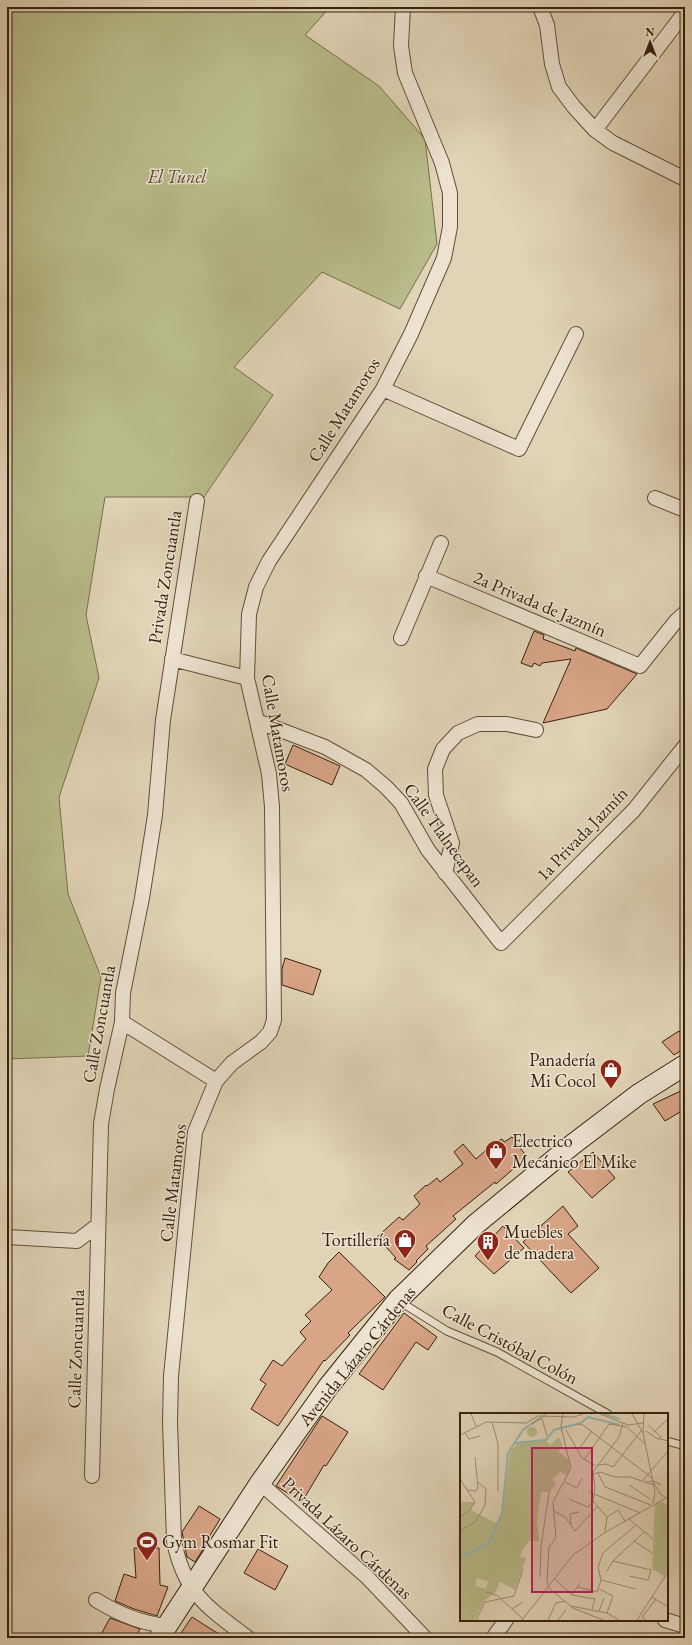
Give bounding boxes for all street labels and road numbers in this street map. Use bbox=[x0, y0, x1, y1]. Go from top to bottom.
street label: Calle Matamoros bbox=[302, 353, 385, 466]
street label: Privada Zoncuantla bbox=[143, 508, 187, 645]
street label: 2a Privada de Jazmín bbox=[470, 565, 610, 642]
street label: Calle Matamoros bbox=[257, 672, 300, 794]
street label: Calle Tlalnecapan bbox=[399, 778, 490, 892]
street label: 1a Privada Jazmín bbox=[531, 781, 633, 886]
street label: Calle Zoncuantla bbox=[77, 962, 120, 1085]
street label: Calle Matamoros bbox=[154, 1122, 191, 1243]
street label: Avenida Lázaro Cárdenas bbox=[292, 1281, 420, 1431]
street label: Calle Zoncuantla bbox=[62, 1288, 89, 1409]
street label: Calle Cristóbal Colón bbox=[438, 1298, 583, 1389]
street label: Privada Lázaro Cárdenas bbox=[278, 1471, 417, 1604]

